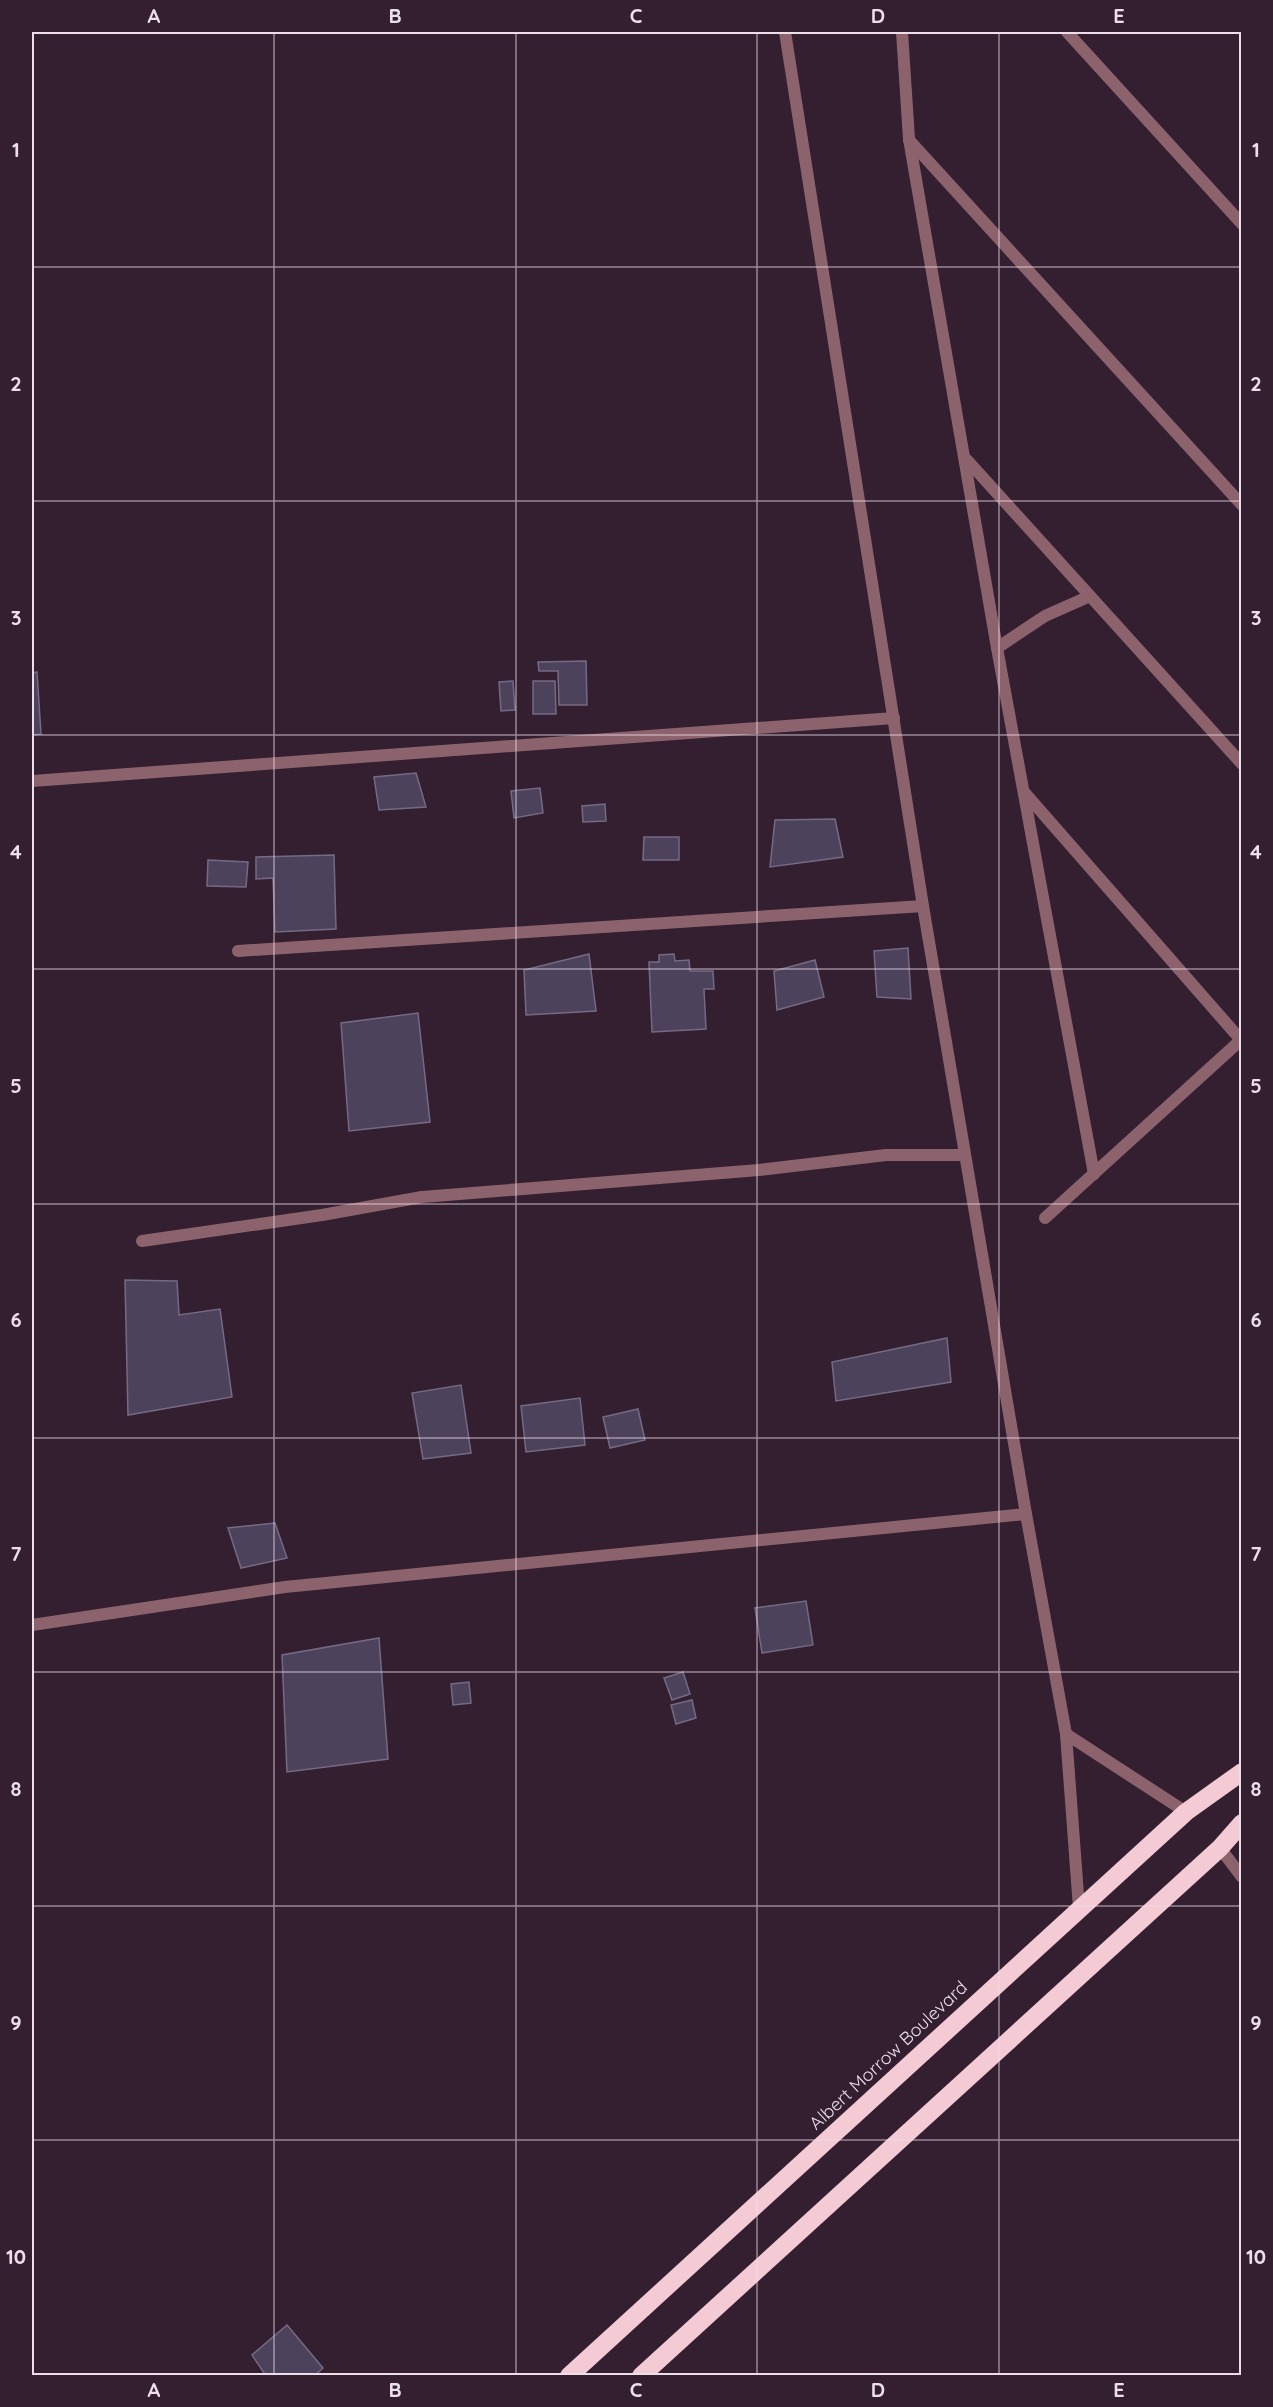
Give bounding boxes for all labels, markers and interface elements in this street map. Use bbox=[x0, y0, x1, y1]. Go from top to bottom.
text: A bbox=[148, 3, 161, 28]
text: B bbox=[388, 3, 402, 28]
text: C bbox=[630, 3, 643, 28]
text: D bbox=[871, 3, 885, 28]
text: E bbox=[1113, 3, 1125, 28]
text: 1 bbox=[12, 137, 20, 162]
text: 1 bbox=[1252, 137, 1260, 162]
text: 2 bbox=[10, 371, 22, 396]
text: 2 bbox=[1250, 371, 1262, 396]
text: 3 bbox=[11, 605, 21, 630]
text: 3 bbox=[1251, 605, 1261, 630]
text: 4 bbox=[10, 839, 22, 864]
text: 4 bbox=[1250, 839, 1262, 864]
text: 5 bbox=[10, 1073, 22, 1098]
text: 5 bbox=[1250, 1073, 1262, 1098]
text: 6 bbox=[10, 1307, 22, 1332]
text: 6 bbox=[1250, 1307, 1262, 1332]
text: 7 bbox=[11, 1541, 22, 1566]
text: 7 bbox=[1251, 1541, 1262, 1566]
text: 8 bbox=[11, 1776, 22, 1801]
text: 8 bbox=[1251, 1776, 1262, 1801]
street label: Albert Morrow Boulevard bbox=[804, 1976, 972, 2134]
text: 9 bbox=[10, 2010, 22, 2035]
text: 9 bbox=[1250, 2010, 1262, 2035]
text: 10 bbox=[6, 2244, 26, 2269]
text: 10 bbox=[1246, 2244, 1266, 2269]
text: A bbox=[148, 2377, 161, 2402]
text: B bbox=[388, 2377, 402, 2402]
text: C bbox=[630, 2377, 643, 2402]
text: D bbox=[871, 2377, 885, 2402]
text: E bbox=[1113, 2377, 1125, 2402]

